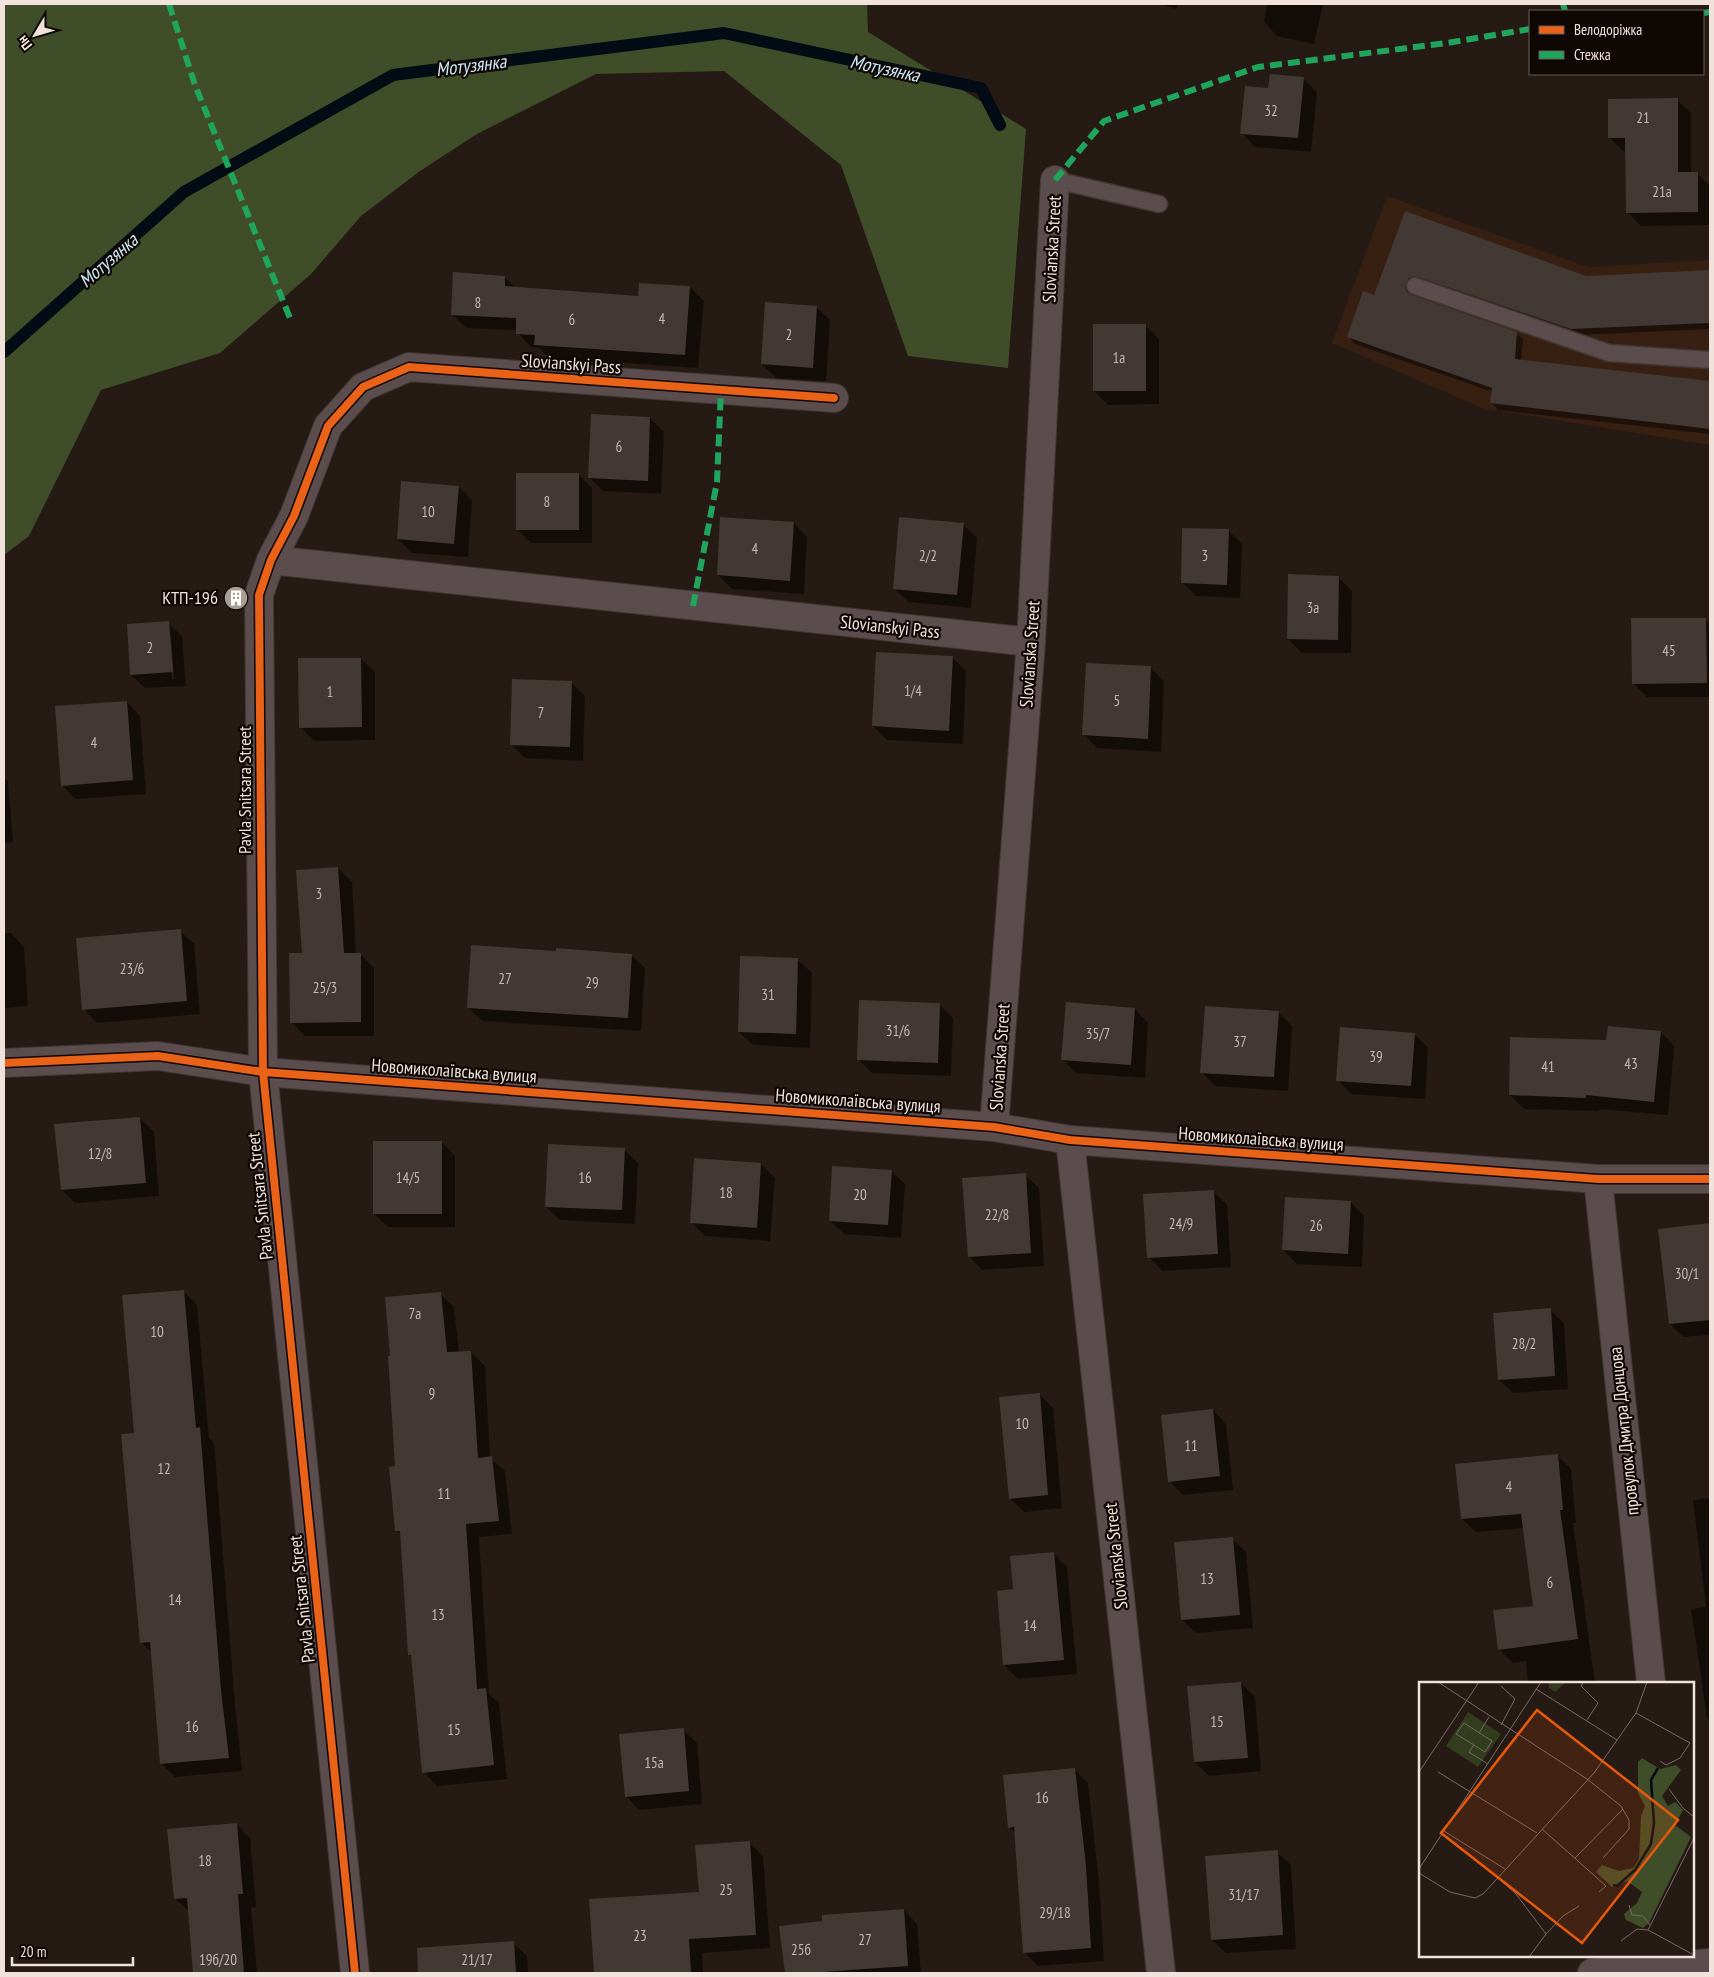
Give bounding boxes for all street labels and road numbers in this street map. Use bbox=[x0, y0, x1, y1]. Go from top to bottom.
street label: Slovianska Street bbox=[1037, 195, 1066, 303]
street label: Slovianskyi Pass bbox=[520, 349, 622, 378]
street label: Slovianska Street bbox=[1014, 600, 1045, 708]
street label: Slovianskyi Pass bbox=[839, 610, 941, 643]
street label: Pavla Snitsara Street bbox=[233, 726, 256, 854]
street label: Slovianska Street bbox=[984, 1003, 1015, 1111]
street label: Новомиколаївська вулиця bbox=[371, 1053, 537, 1088]
street label: Новомиколаївська вулиця bbox=[775, 1083, 941, 1118]
street label: Новомиколаївська вулиця bbox=[1178, 1121, 1344, 1156]
street label: Pavla Snitsara Street bbox=[241, 1131, 278, 1261]
street label: провулок Дмитра Донцова bbox=[1603, 1346, 1644, 1516]
street label: Slovianska Street bbox=[1098, 1502, 1133, 1610]
street label: Pavla Snitsara Street bbox=[283, 1534, 320, 1664]

